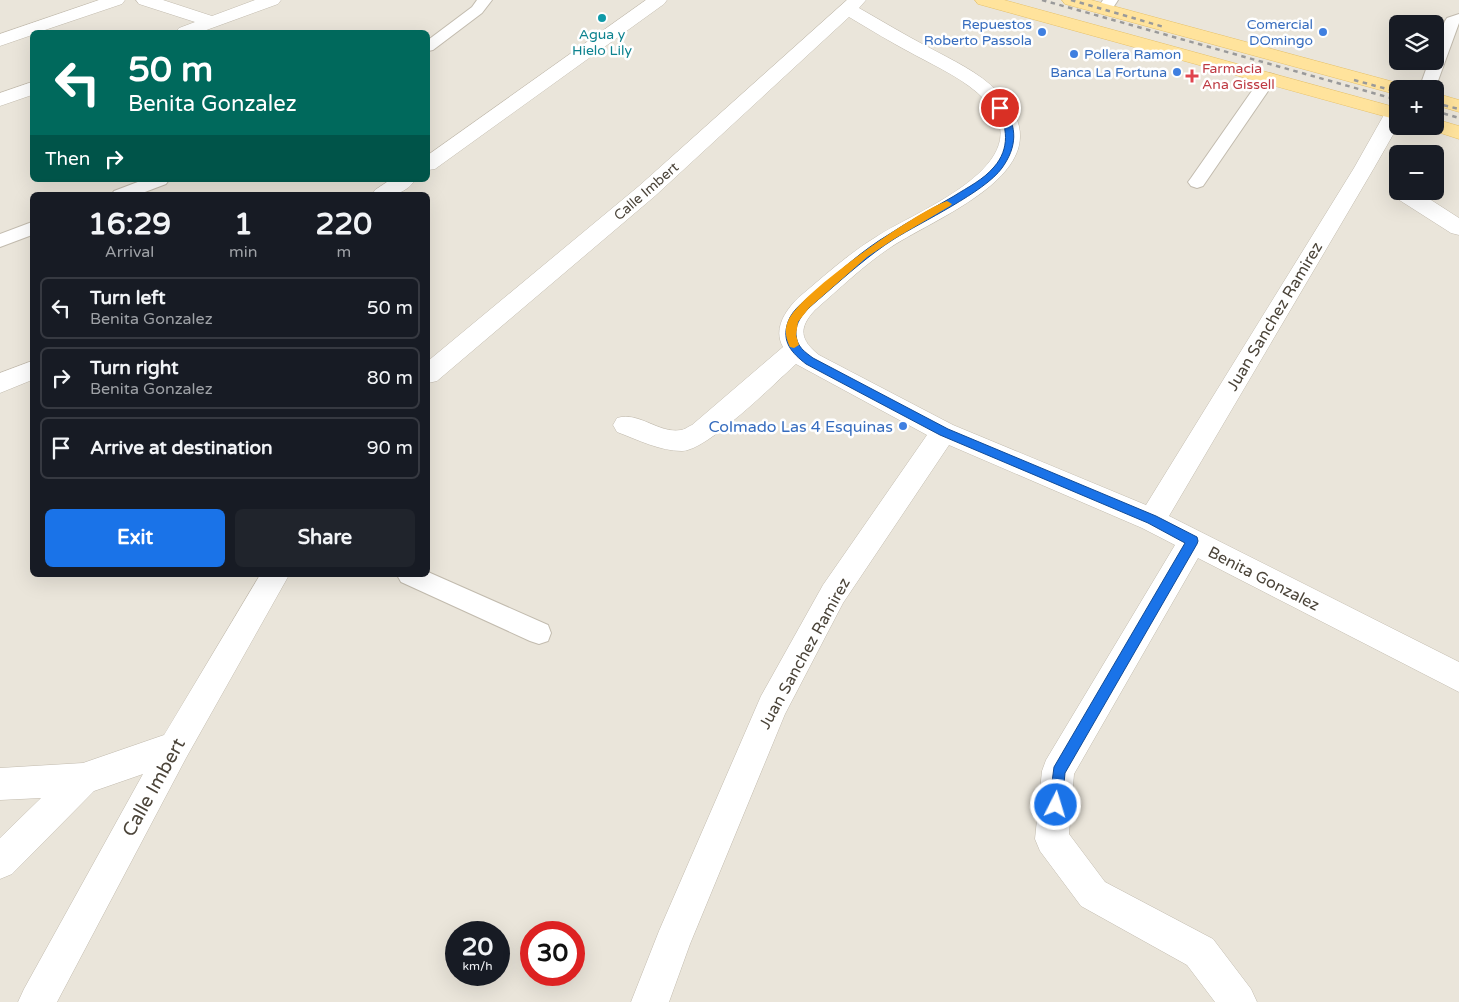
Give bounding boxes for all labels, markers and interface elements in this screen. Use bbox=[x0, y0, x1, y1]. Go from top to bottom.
marker: Agua y Hielo Lily bbox=[596, 12, 608, 24]
map controls bbox=[1389, 15, 1444, 200]
button: layers bbox=[1389, 15, 1444, 70]
place label: Repuestos Roberto Passola bbox=[924, 16, 1032, 49]
place label: Comercial DOmingo bbox=[1247, 16, 1313, 49]
place label: Agua y Hielo Lily bbox=[572, 26, 632, 59]
marker: Repuestos Roberto Passola bbox=[1036, 26, 1048, 38]
marker: Comercial DOmingo bbox=[1317, 26, 1329, 38]
place label: Pollera Ramon bbox=[1084, 46, 1181, 63]
marker: Pollera Ramon bbox=[1068, 48, 1080, 60]
text: 50 m bbox=[128, 49, 213, 91]
icon: left bbox=[45, 50, 110, 115]
place label: Farmacia Ana Gissell bbox=[1202, 60, 1275, 93]
place label: Banca La Fortuna bbox=[1050, 64, 1167, 81]
marker: Banca La Fortuna bbox=[1171, 66, 1183, 78]
marker: Farmacia Ana Gissell bbox=[1186, 70, 1198, 82]
button: + bbox=[1389, 80, 1444, 135]
pin bbox=[979, 87, 1021, 129]
text: Benita Gonzalez bbox=[128, 91, 297, 117]
icon: arrive bbox=[986, 94, 1014, 122]
icon: right bbox=[100, 145, 128, 173]
button: − bbox=[1389, 145, 1444, 200]
text: Then bbox=[45, 148, 90, 170]
street label: Calle Imbert bbox=[610, 158, 683, 224]
text: 16:29 bbox=[88, 206, 171, 243]
text: 1 bbox=[234, 206, 253, 243]
text: 220 bbox=[316, 206, 372, 243]
street label: Juan Sanchez Ramirez bbox=[1222, 238, 1327, 395]
text: Arrival bbox=[105, 242, 154, 262]
text: min bbox=[229, 242, 258, 262]
text: m bbox=[336, 242, 351, 262]
text: Turn left bbox=[90, 287, 166, 309]
icon: left bbox=[47, 294, 75, 322]
text: 50 m bbox=[367, 297, 413, 319]
text: Benita Gonzalez bbox=[90, 309, 213, 329]
text: Turn right bbox=[90, 357, 178, 379]
icon: right bbox=[47, 364, 75, 392]
text: 80 m bbox=[367, 367, 413, 389]
text: Benita Gonzalez bbox=[90, 379, 213, 399]
place label: Colmado Las 4 Esquinas bbox=[708, 417, 893, 437]
marker: Colmado Las 4 Esquinas bbox=[897, 420, 909, 432]
icon: arrive bbox=[47, 434, 75, 462]
text: Arrive at destination bbox=[90, 437, 273, 459]
text: 90 m bbox=[367, 437, 413, 459]
button: Exit bbox=[45, 509, 225, 567]
button: Share bbox=[235, 509, 415, 567]
street label: Benita Gonzalez bbox=[1204, 542, 1323, 616]
street label: Juan Sanchez Ramirez bbox=[755, 574, 855, 733]
street label: Calle Imbert bbox=[118, 734, 190, 840]
position arrow bbox=[1029, 778, 1081, 830]
speed limit sign: 30 bbox=[520, 921, 585, 986]
text: 20 bbox=[462, 932, 493, 962]
text: km/h bbox=[462, 959, 493, 973]

